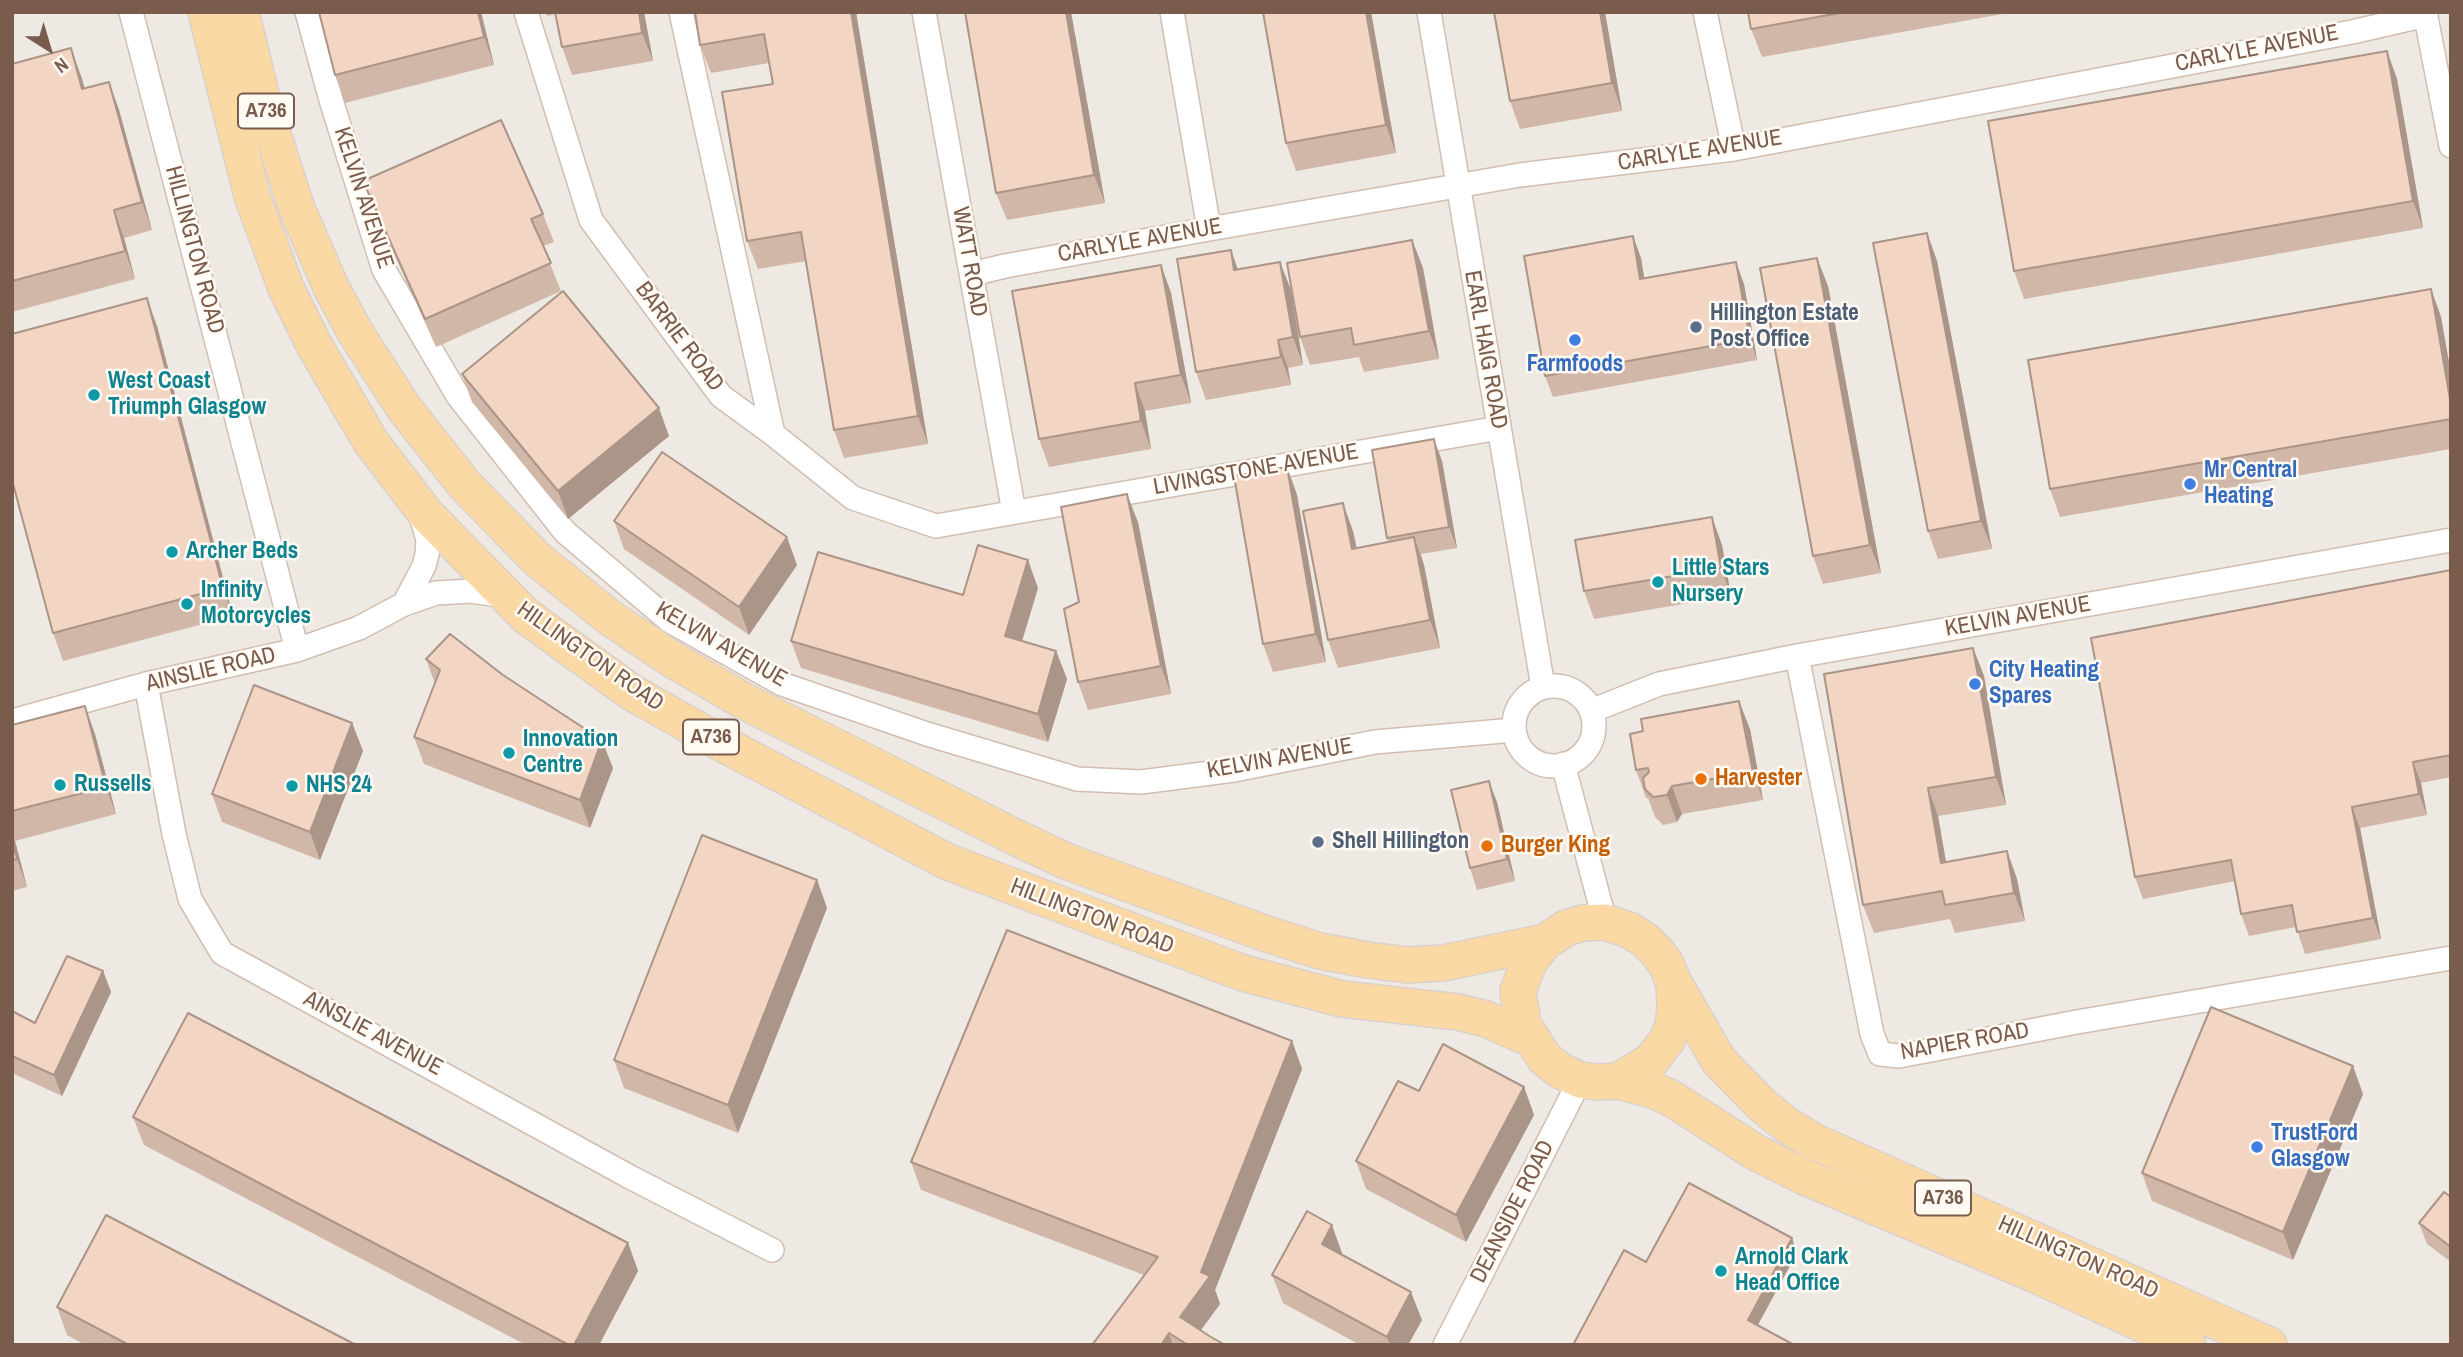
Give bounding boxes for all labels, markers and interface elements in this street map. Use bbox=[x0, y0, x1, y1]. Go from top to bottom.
north arrow bbox=[14, 14, 84, 84]
street label: CARLYLE AVENUE bbox=[2173, 20, 2341, 78]
text: N bbox=[49, 52, 74, 80]
road number: A736 bbox=[238, 94, 294, 128]
street label: KELVIN AVENUE bbox=[327, 124, 399, 272]
street label: CARLYLE AVENUE bbox=[1616, 124, 1784, 178]
street label: HILLINGTON ROAD bbox=[158, 163, 230, 337]
street label: WATT ROAD bbox=[946, 205, 992, 319]
street label: CARLYLE AVENUE bbox=[1056, 213, 1224, 269]
street label: EARL HAIG ROAD bbox=[1457, 269, 1513, 431]
street label: BARRIE ROAD bbox=[629, 277, 729, 397]
place label: Hillington Estate Post Office bbox=[1710, 300, 1859, 354]
marker: Hillington Estate Post Office bbox=[1688, 319, 1704, 335]
marker: Farmfoods bbox=[1567, 332, 1583, 348]
place label: Farmfoods bbox=[1527, 351, 1623, 379]
place label: West Coast Triumph Glasgow bbox=[108, 368, 266, 422]
marker: West Coast Triumph Glasgow bbox=[86, 387, 102, 403]
street label: LIVINGSTONE AVENUE bbox=[1151, 438, 1361, 502]
place label: Mr Central Heating bbox=[2204, 457, 2297, 511]
marker: Mr Central Heating bbox=[2182, 476, 2198, 492]
place label: Archer Beds bbox=[186, 538, 298, 566]
marker: Archer Beds bbox=[164, 544, 180, 560]
place label: Little Stars Nursery bbox=[1672, 555, 1769, 609]
marker: Little Stars Nursery bbox=[1650, 574, 1666, 590]
place label: Infinity Motorcycles bbox=[201, 577, 311, 631]
street label: KELVIN AVENUE bbox=[1943, 591, 2093, 643]
marker: Infinity Motorcycles bbox=[179, 596, 195, 612]
street label: HILLINGTON ROAD bbox=[511, 596, 669, 718]
street label: KELVIN AVENUE bbox=[650, 596, 792, 694]
street label: AINSLIE ROAD bbox=[144, 642, 278, 698]
place label: City Heating Spares bbox=[1989, 657, 2099, 711]
marker: City Heating Spares bbox=[1967, 676, 1983, 692]
road number: A736 bbox=[683, 720, 739, 754]
place label: Innovation Centre bbox=[523, 726, 618, 780]
street label: KELVIN AVENUE bbox=[1205, 733, 1355, 785]
marker: Innovation Centre bbox=[501, 745, 517, 761]
place label: Harvester bbox=[1715, 765, 1802, 793]
place label: Russells bbox=[74, 771, 152, 799]
marker: Harvester bbox=[1693, 771, 1709, 787]
place label: NHS 24 bbox=[306, 772, 372, 800]
marker: Russells bbox=[52, 777, 68, 793]
marker: NHS 24 bbox=[284, 778, 300, 794]
place label: Shell Hillington bbox=[1332, 828, 1469, 856]
place label: Burger King bbox=[1501, 832, 1610, 860]
marker: Shell Hillington bbox=[1310, 834, 1326, 850]
marker: Burger King bbox=[1479, 838, 1495, 854]
street label: HILLINGTON ROAD bbox=[1006, 873, 1178, 961]
street label: AINSLIE AVENUE bbox=[299, 986, 447, 1082]
street label: NAPIER ROAD bbox=[1899, 1017, 2031, 1067]
place label: TrustFord Glasgow bbox=[2271, 1120, 2358, 1174]
street label: DEANSIDE ROAD bbox=[1465, 1136, 1561, 1288]
marker: TrustFord Glasgow bbox=[2249, 1139, 2265, 1155]
road number: A736 bbox=[1915, 1180, 1971, 1216]
street label: HILLINGTON ROAD bbox=[1994, 1210, 2162, 1306]
place label: Arnold Clark Head Office bbox=[1735, 1244, 1848, 1298]
marker: Arnold Clark Head Office bbox=[1713, 1263, 1729, 1279]

